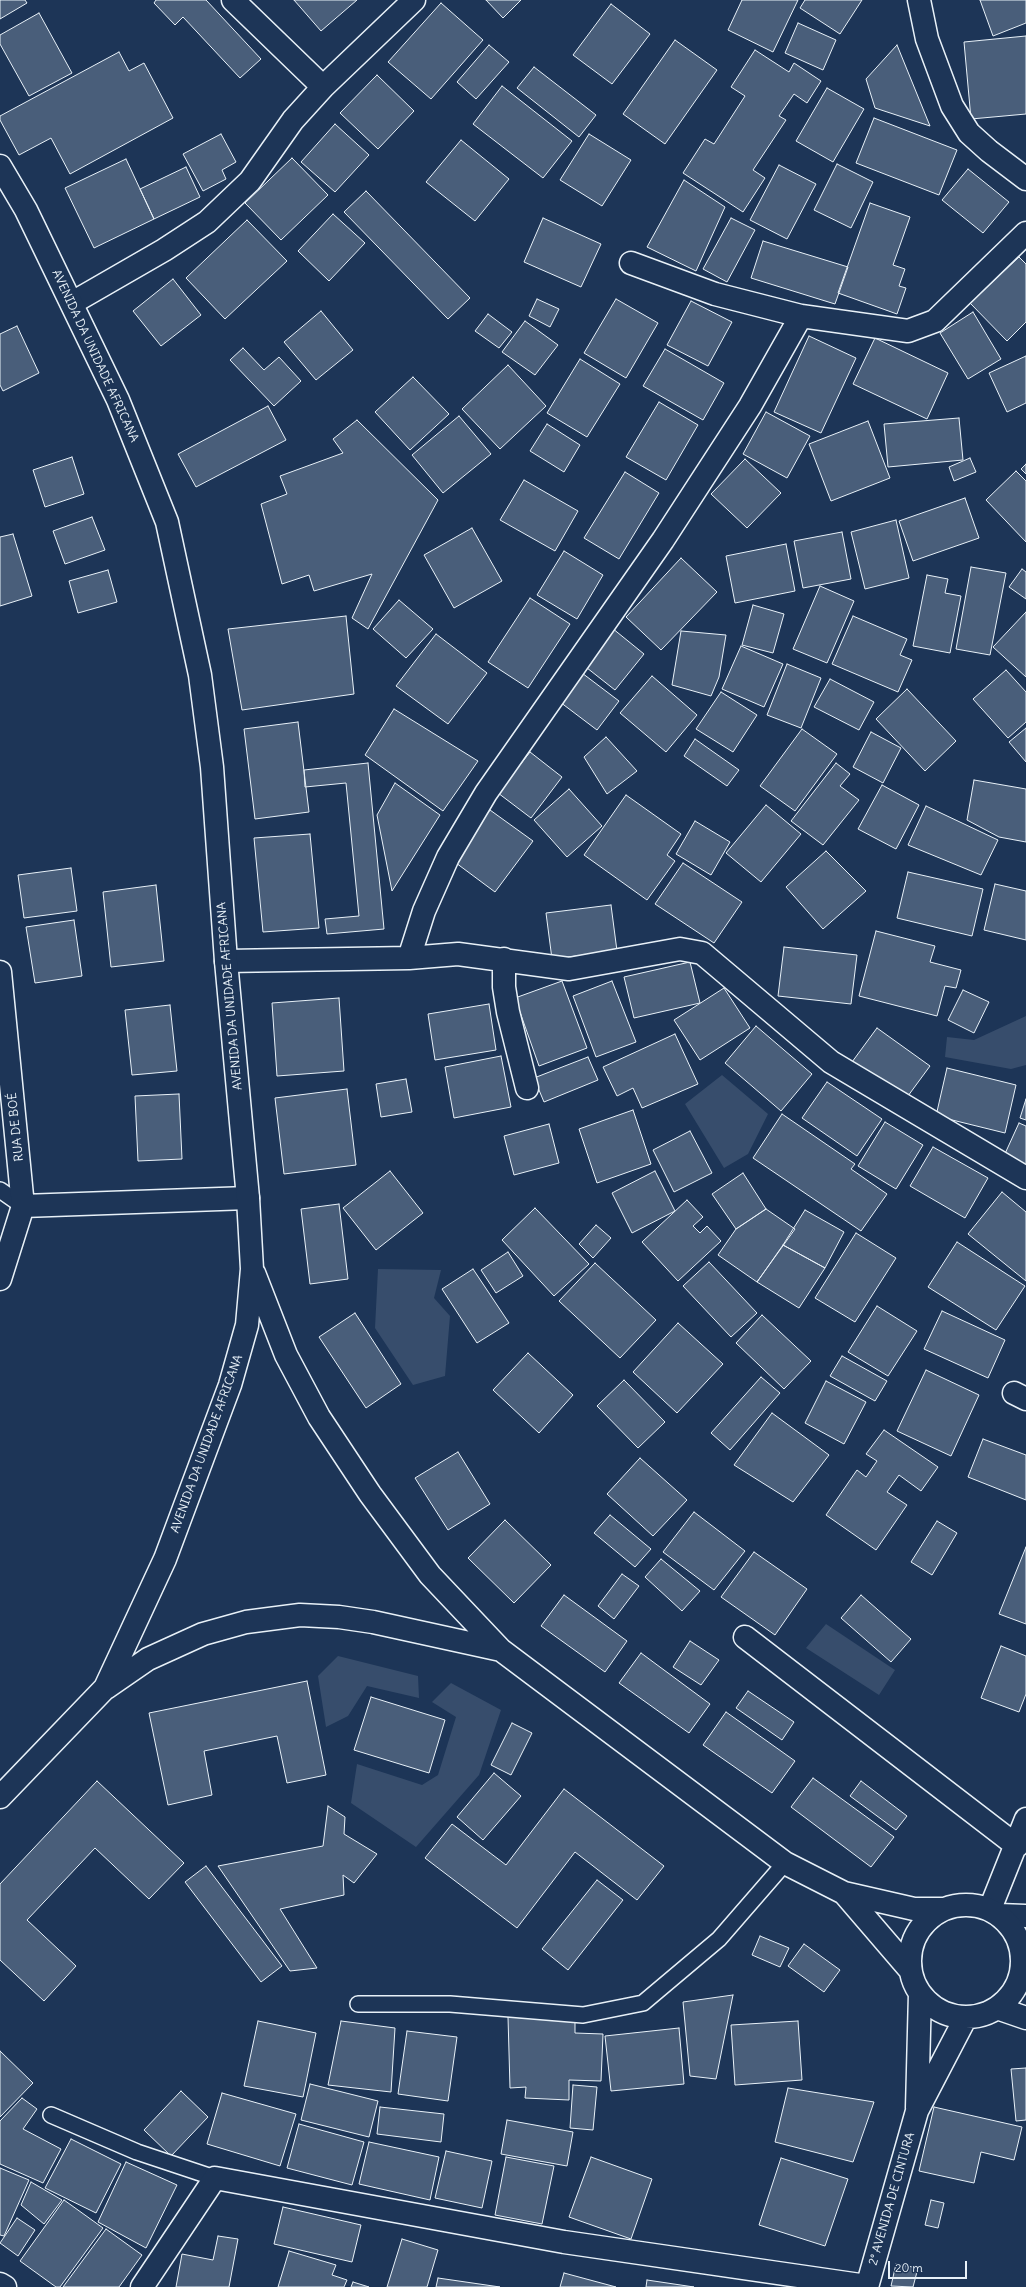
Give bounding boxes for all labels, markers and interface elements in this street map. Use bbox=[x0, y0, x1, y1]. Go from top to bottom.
street label: AVENIDA DA UNIDADE AFRICANA bbox=[49, 267, 141, 445]
street label: AVENIDA DA UNIDADE AFRICANA bbox=[215, 901, 245, 1091]
street label: RUA DE BOÉ bbox=[5, 1092, 27, 1162]
street label: AVENIDA DA UNIDADE AFRICANA bbox=[168, 1353, 246, 1535]
street label: 2° AVENIDA DE CINTURA bbox=[866, 2131, 918, 2267]
scale bar bbox=[890, 2253, 969, 2279]
text: 20 m bbox=[895, 2260, 923, 2275]

